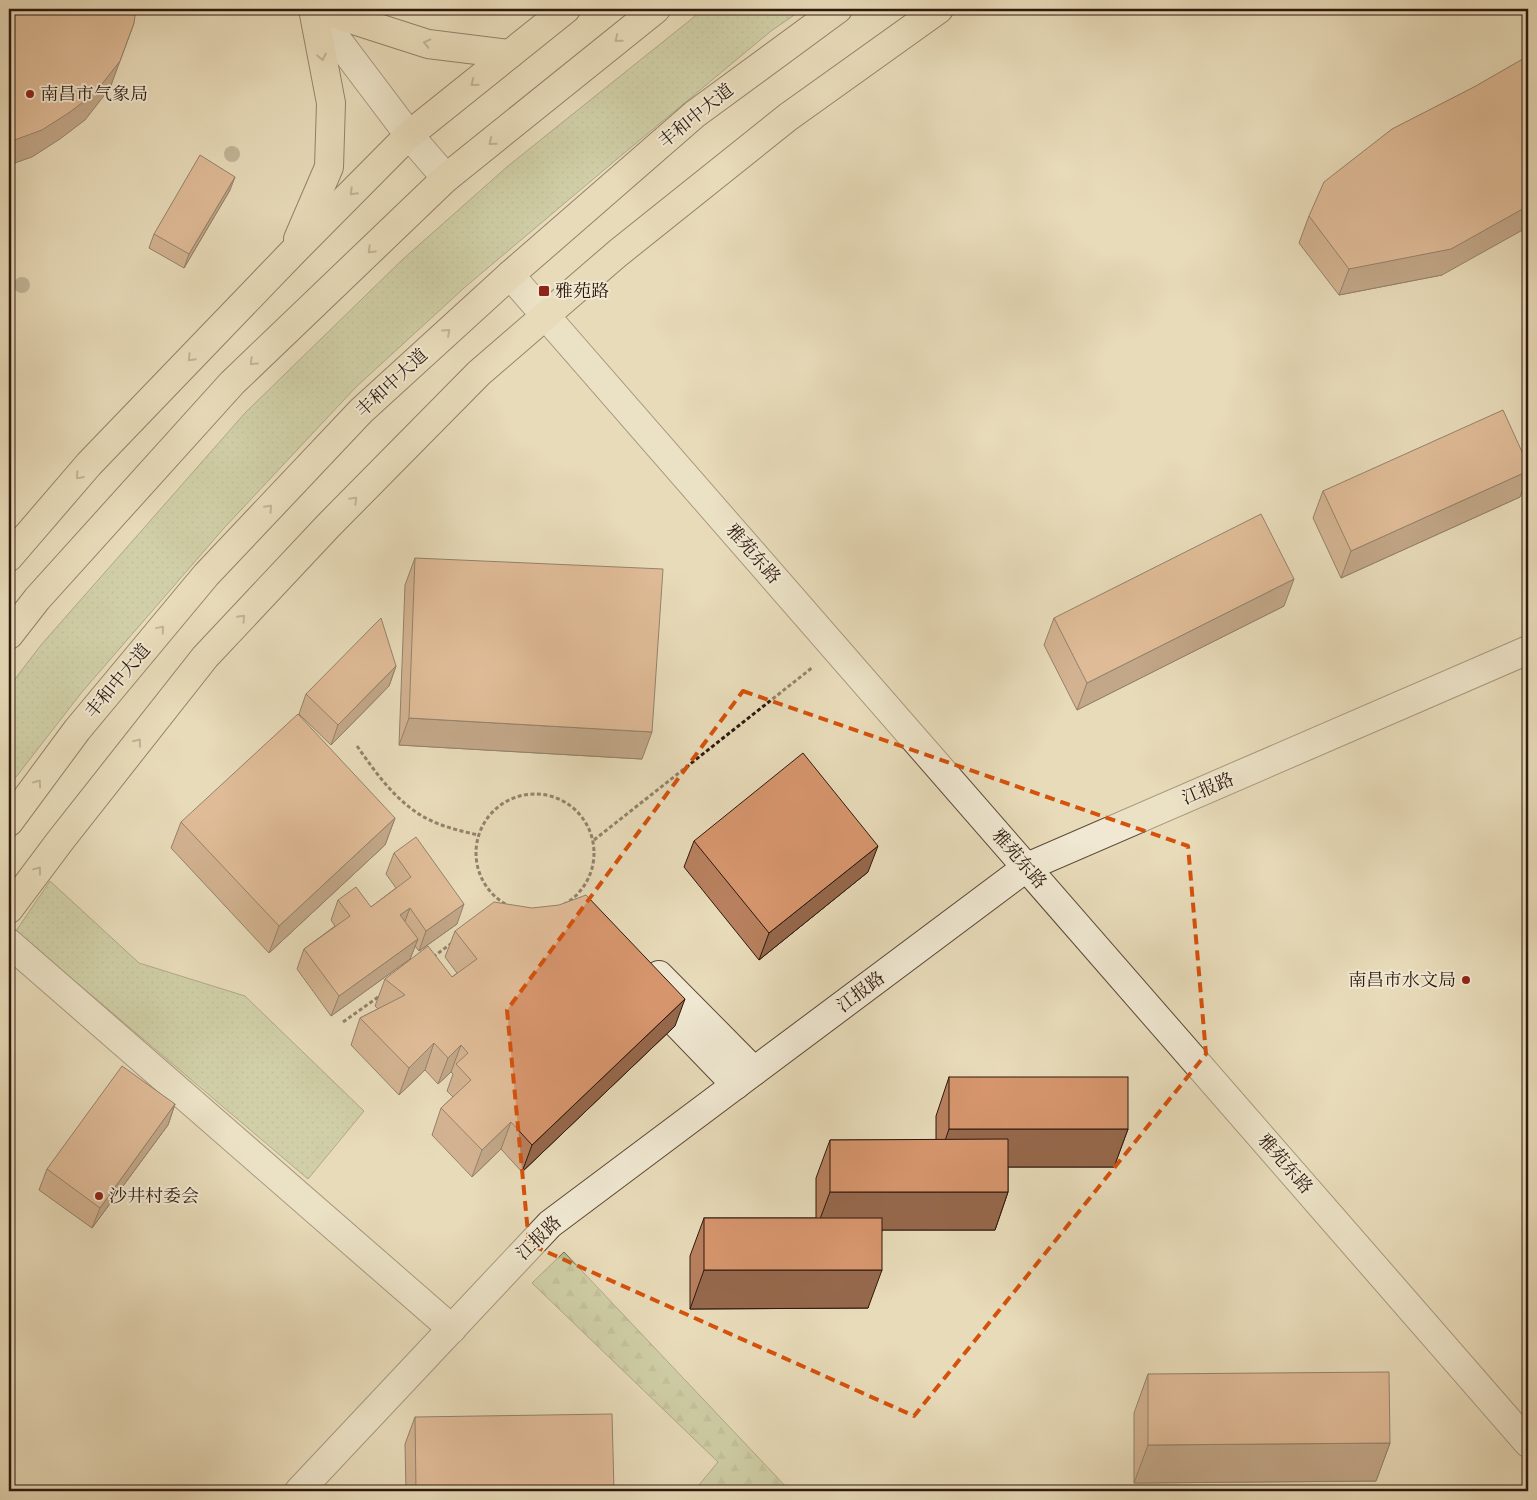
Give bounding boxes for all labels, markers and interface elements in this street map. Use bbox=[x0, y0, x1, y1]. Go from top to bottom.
one-way arrow bbox=[615, 34, 624, 42]
one-way arrow bbox=[423, 38, 432, 49]
one-way arrow bbox=[317, 52, 327, 61]
one-way arrow bbox=[470, 78, 479, 87]
street label: 丰和中大道 bbox=[653, 78, 739, 154]
place label: 南昌市气象局 bbox=[40, 82, 148, 107]
marker: 南昌市气象局 bbox=[24, 88, 36, 100]
one-way arrow bbox=[488, 136, 497, 145]
one-way arrow bbox=[350, 186, 359, 195]
one-way arrow bbox=[368, 244, 377, 253]
place label: 雅苑路 bbox=[555, 279, 609, 304]
marker: 雅苑路 bbox=[537, 284, 551, 298]
one-way arrow bbox=[442, 329, 451, 338]
street label: 丰和中大道 bbox=[351, 343, 433, 423]
one-way arrow bbox=[188, 353, 197, 362]
one-way arrow bbox=[250, 356, 259, 365]
one-way arrow bbox=[76, 471, 85, 480]
one-way arrow bbox=[348, 496, 357, 505]
one-way arrow bbox=[263, 505, 272, 514]
street label: 雅苑东路 bbox=[720, 519, 786, 589]
one-way arrow bbox=[236, 614, 245, 623]
one-way arrow bbox=[156, 626, 164, 635]
street label: 丰和中大道 bbox=[79, 638, 157, 724]
one-way arrow bbox=[133, 739, 142, 748]
street label: 江报路 bbox=[1178, 767, 1238, 811]
one-way arrow bbox=[32, 779, 41, 789]
street label: 雅苑东路 bbox=[986, 824, 1052, 894]
one-way arrow bbox=[32, 867, 41, 876]
street label: 江报路 bbox=[832, 966, 890, 1018]
place label: 南昌市水文局 bbox=[1348, 968, 1456, 993]
marker: 南昌市水文局 bbox=[1460, 974, 1472, 986]
street label: 雅苑东路 bbox=[1252, 1129, 1318, 1199]
place label: 沙井村委会 bbox=[109, 1184, 199, 1209]
marker: 沙井村委会 bbox=[93, 1190, 105, 1202]
street label: 江报路 bbox=[511, 1210, 567, 1266]

